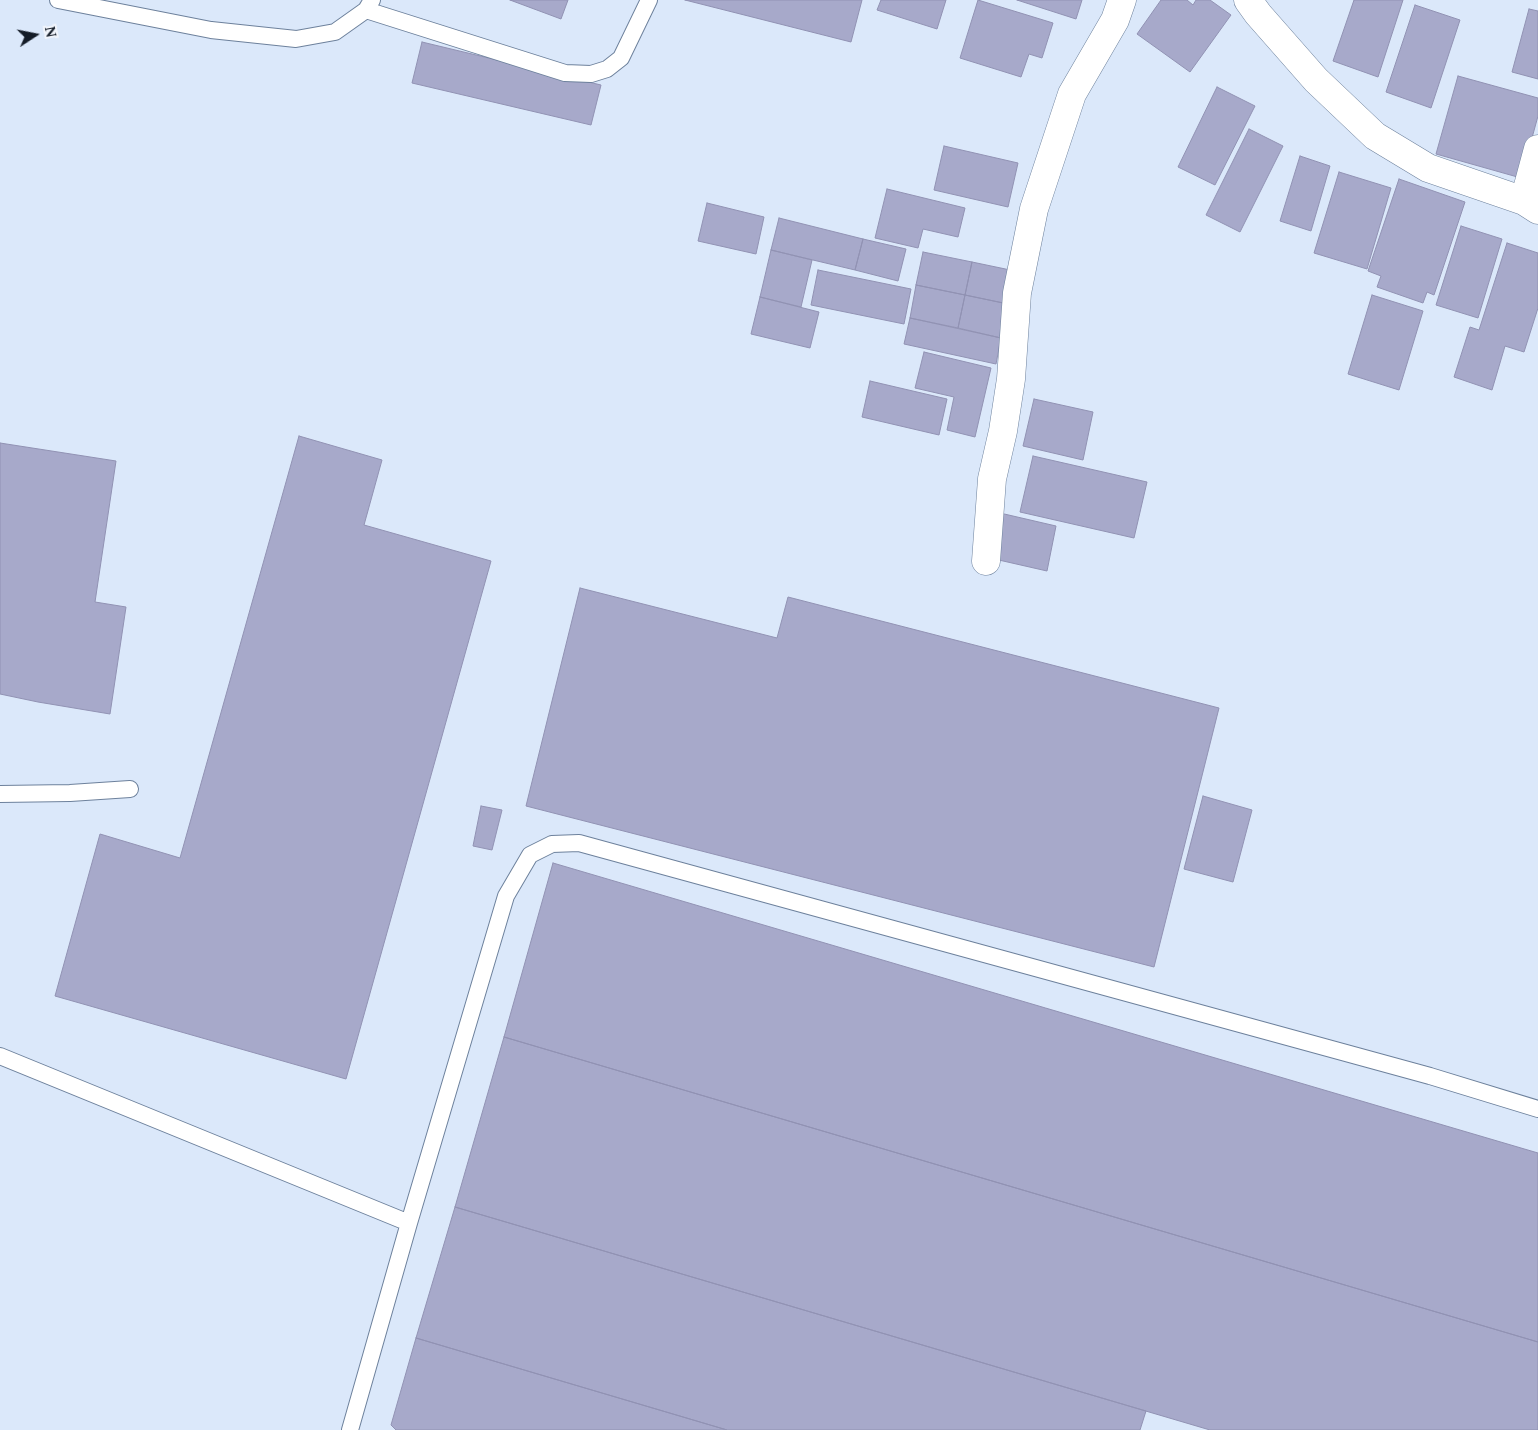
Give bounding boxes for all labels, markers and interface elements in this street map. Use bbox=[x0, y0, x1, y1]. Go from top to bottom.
north arrow bbox=[10, 10, 60, 60]
text: N bbox=[39, 24, 62, 40]

